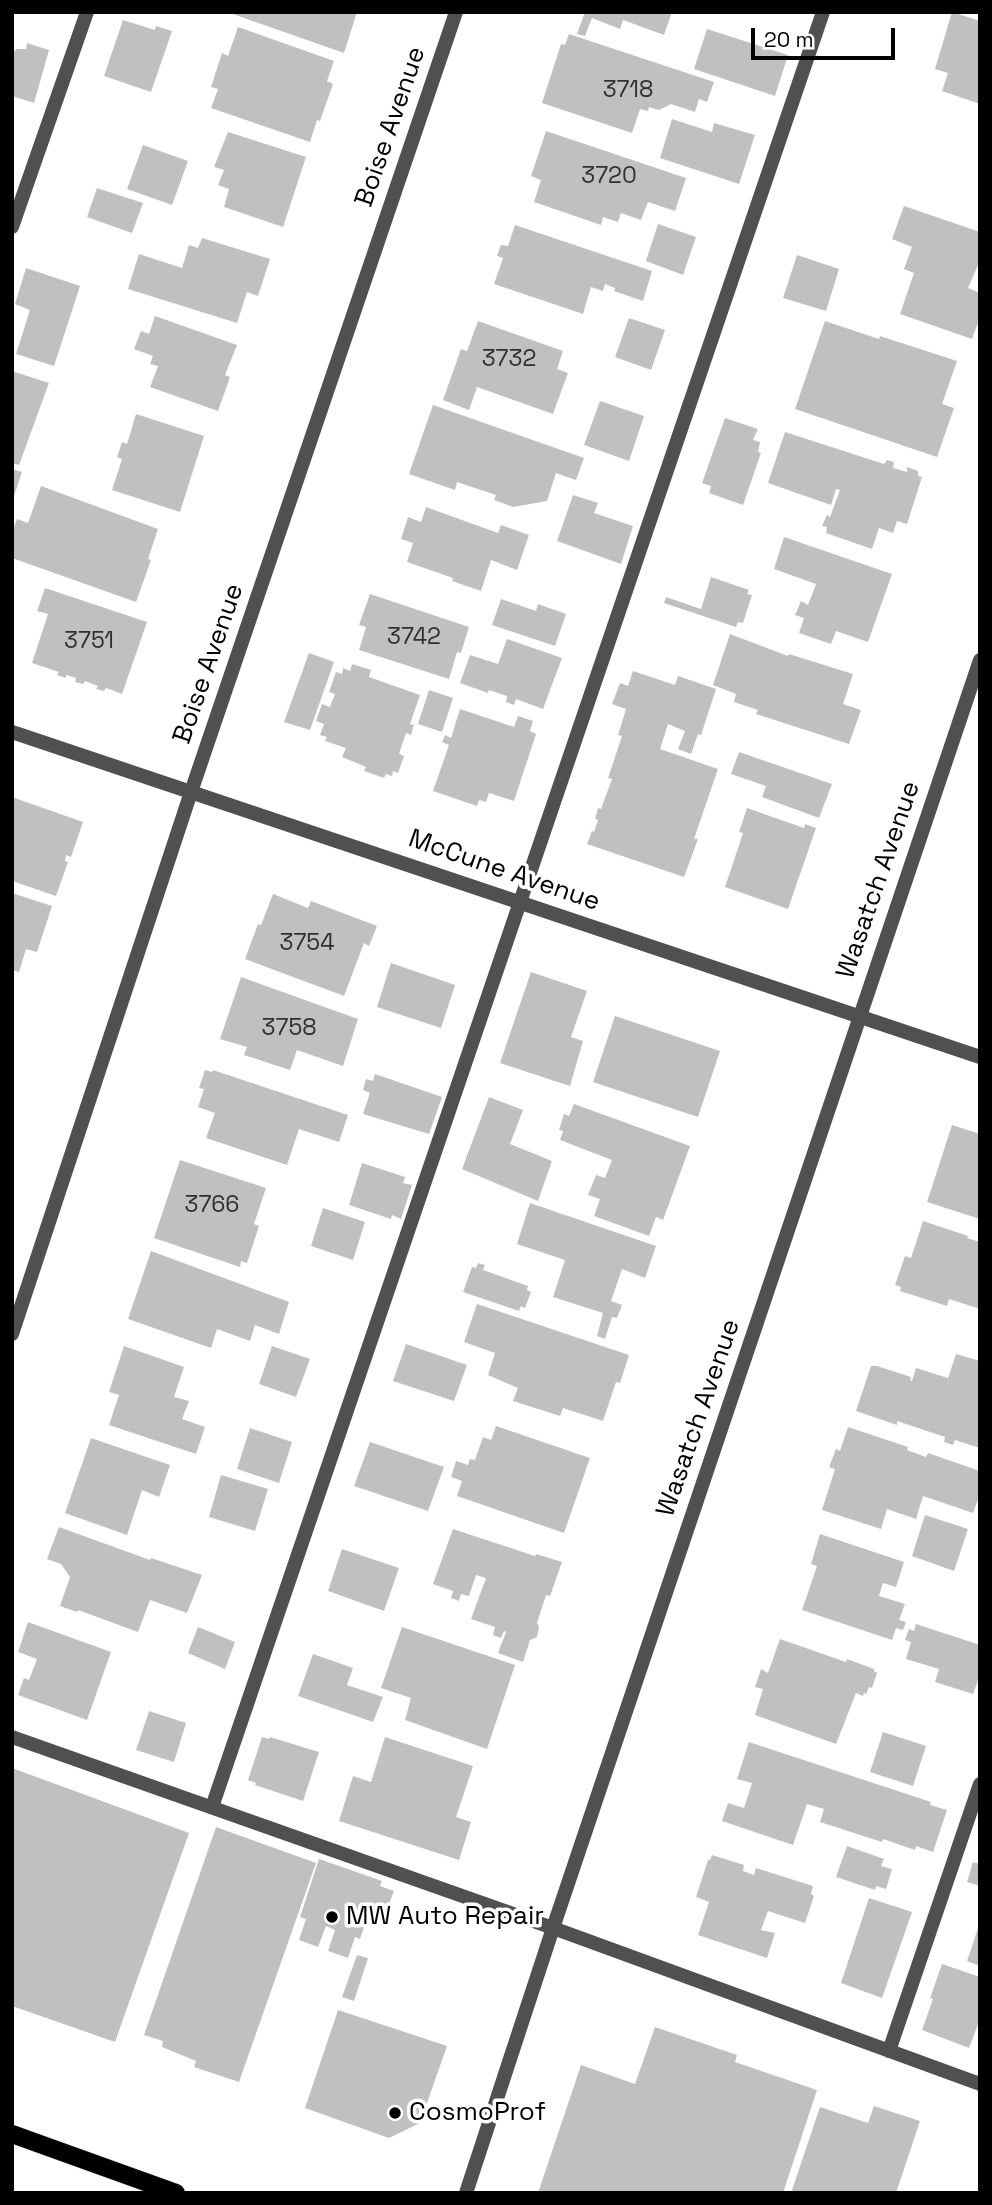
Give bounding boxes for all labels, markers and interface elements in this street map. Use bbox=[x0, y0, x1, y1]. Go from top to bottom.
scale bar bbox=[754, 14, 898, 58]
text: 20 m bbox=[764, 26, 814, 53]
street label: Boise Avenue bbox=[349, 43, 433, 211]
house number: 3718 bbox=[603, 77, 653, 105]
house number: 3720 bbox=[581, 163, 637, 191]
house number: 3732 bbox=[482, 346, 536, 374]
street label: Boise Avenue bbox=[167, 580, 251, 748]
house number: 3742 bbox=[387, 624, 441, 652]
house number: 3751 bbox=[64, 628, 114, 656]
street label: Wasatch Avenue bbox=[831, 777, 927, 983]
street label: McCune Avenue bbox=[404, 824, 604, 918]
house number: 3754 bbox=[279, 930, 335, 958]
house number: 3758 bbox=[262, 1015, 316, 1043]
house number: 3766 bbox=[185, 1192, 239, 1220]
street label: Wasatch Avenue bbox=[651, 1315, 747, 1521]
place label: MW Auto Repair bbox=[346, 1901, 544, 1933]
marker: MW Auto Repair bbox=[324, 1909, 340, 1925]
place label: CosmoProf bbox=[409, 2097, 546, 2129]
marker: CosmoProf bbox=[387, 2105, 403, 2121]

